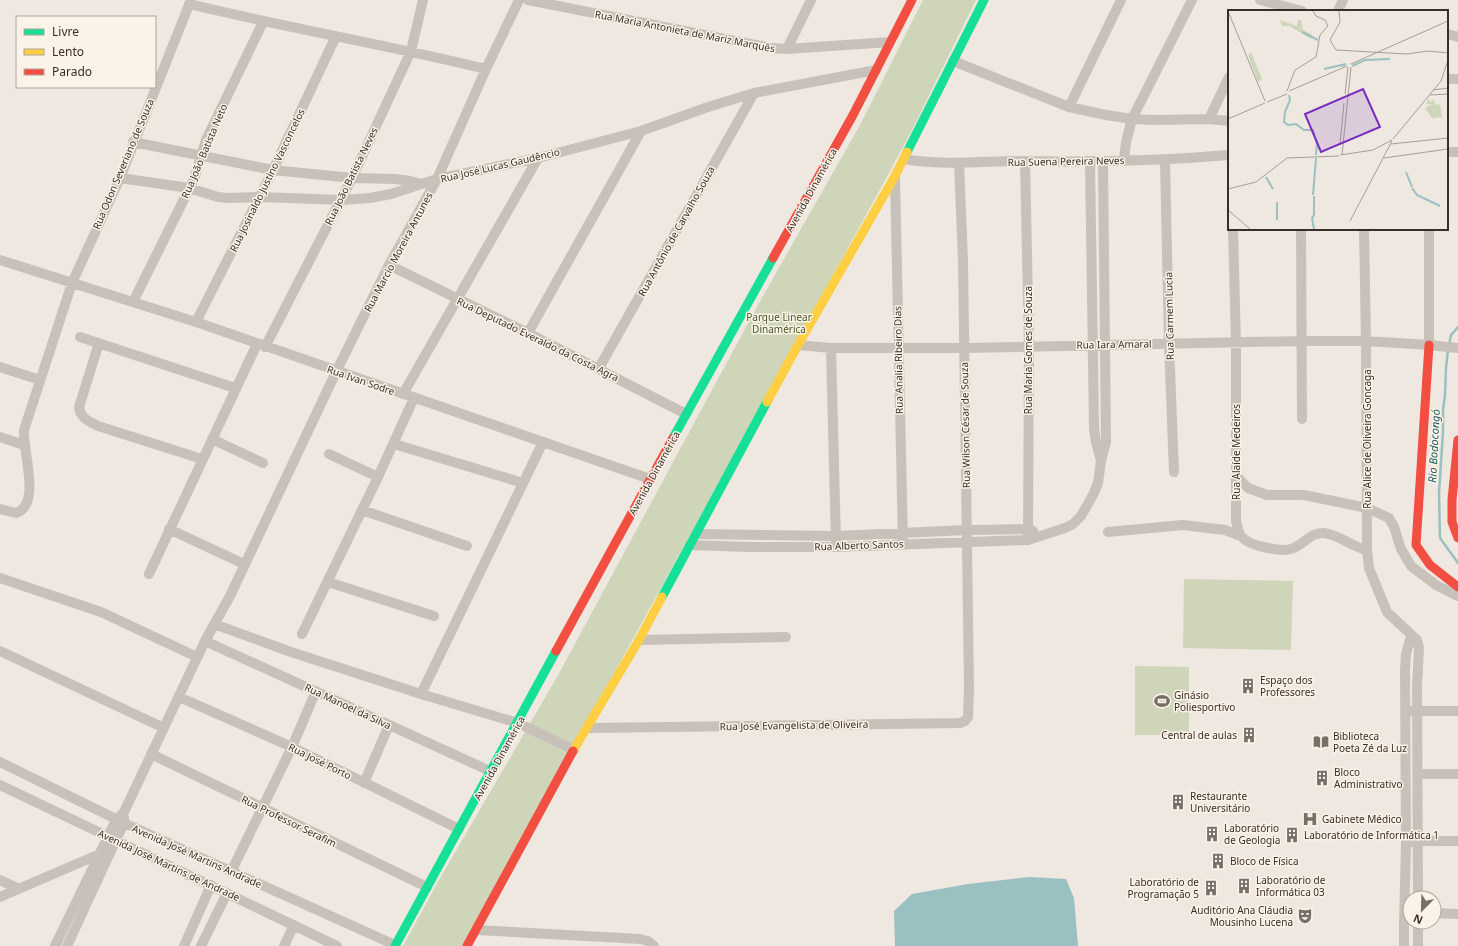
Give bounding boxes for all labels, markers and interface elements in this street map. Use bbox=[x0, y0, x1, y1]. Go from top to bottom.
street label: Rua Maria Antonieta de Mariz Marquês bbox=[594, 7, 776, 55]
inset map bbox=[1228, 10, 1448, 230]
legend bbox=[16, 16, 156, 88]
text: Livre bbox=[52, 23, 79, 40]
text: Lento bbox=[52, 43, 84, 60]
text: Parado bbox=[52, 63, 92, 80]
street label: Rua Odon Severiano de Souza bbox=[89, 97, 157, 231]
street label: Rua João Batista Neto bbox=[178, 102, 230, 200]
street label: Rua Josinaldo Justino Vasconcelos bbox=[226, 106, 308, 254]
street label: Rua João Batista Neves bbox=[321, 125, 381, 227]
street label: Rua José Lucas Gaudêncio bbox=[439, 144, 561, 186]
street label: Avenida Dinamérica bbox=[782, 145, 840, 235]
street label: Rua Suena Pereira Neves bbox=[1007, 153, 1125, 169]
street label: Rua Antônio de Carvalho Souza bbox=[634, 163, 718, 299]
street label: Rua Marcio Moreira Antunes bbox=[360, 190, 436, 314]
street label: Rua Carmem Lucia bbox=[1161, 272, 1177, 360]
street label: Rua Maria Gomes de Souza bbox=[1021, 286, 1035, 414]
street label: Rua Deputado Everaldo da Costa Agra bbox=[455, 294, 621, 384]
street label: Rua Analia Ribeiro Dias bbox=[890, 306, 906, 414]
park label: Parque Linear Dinamérica bbox=[746, 310, 812, 336]
street label: Rua Iara Amaral bbox=[1076, 336, 1152, 352]
street label: Rua Ivan Sodre bbox=[325, 362, 397, 398]
street label: Rua Wilson César de Souza bbox=[957, 362, 973, 488]
street label: Rua Alice de Oliveira Goncaga bbox=[1360, 369, 1374, 509]
street label: Rua Alaíde Medeiros bbox=[1229, 404, 1243, 500]
water label: Rio Bodocongó bbox=[1424, 409, 1443, 483]
street label: Avenida Dinamérica bbox=[625, 428, 683, 518]
street label: Rua Alberto Santos bbox=[814, 536, 904, 554]
place label: Espaço dos Professores bbox=[1260, 673, 1315, 699]
building icon: Espaço dos Professores bbox=[1239, 677, 1257, 695]
street label: Rua Manoel da Silva bbox=[302, 680, 394, 732]
place label: Ginásio Poliesportivo bbox=[1174, 688, 1235, 714]
sports icon: Ginásio Poliesportivo bbox=[1153, 692, 1171, 710]
street label: Avenida Dinamérica bbox=[470, 713, 528, 803]
street label: Rua José Evangelista de Oliveira bbox=[720, 717, 868, 733]
building icon: Central de aulas bbox=[1240, 726, 1258, 744]
place label: Central de aulas bbox=[1161, 728, 1237, 742]
place label: Biblioteca Poeta Zé da Luz bbox=[1333, 729, 1407, 755]
library icon: Biblioteca Poeta Zé da Luz bbox=[1312, 733, 1330, 751]
street label: Rua José Porto bbox=[286, 740, 354, 782]
place label: Bloco Administrativo bbox=[1334, 765, 1403, 791]
building icon: Bloco Administrativo bbox=[1313, 769, 1331, 787]
place label: Restaurante Universitário bbox=[1190, 789, 1250, 815]
street label: Rua Professor Serafim bbox=[239, 792, 339, 850]
building icon: Restaurante Universitário bbox=[1169, 793, 1187, 811]
hospital icon: Gabinete Médico bbox=[1301, 810, 1319, 828]
place label: Gabinete Médico bbox=[1322, 812, 1402, 826]
street label: Avenida José Martins Andrade bbox=[130, 821, 264, 891]
place label: Laboratório de Geologia bbox=[1224, 821, 1280, 847]
building icon: Laboratório de Geologia bbox=[1203, 825, 1221, 843]
street label: Avenida José Martins de Andrade bbox=[96, 826, 243, 904]
building icon: Laboratório de Informática 1 bbox=[1283, 826, 1301, 844]
place label: Laboratório de Informática 1 bbox=[1304, 828, 1439, 842]
building icon: Bloco de Física bbox=[1209, 852, 1227, 870]
place label: Bloco de Física bbox=[1230, 854, 1299, 868]
place label: Laboratório de Informática 03 bbox=[1256, 873, 1326, 899]
place label: Laboratório de Programação 5 bbox=[1128, 875, 1199, 901]
building icon: Laboratório de Informática 03 bbox=[1235, 877, 1253, 895]
building icon: Laboratório de Programação 5 bbox=[1202, 879, 1220, 897]
north arrow bbox=[1402, 890, 1442, 930]
place label: Auditório Ana Cláudia Mousinho Lucena bbox=[1191, 903, 1293, 929]
theatre icon: Auditório Ana Cláudia Mousinho Lucena bbox=[1296, 907, 1314, 925]
text: N bbox=[1411, 911, 1425, 928]

